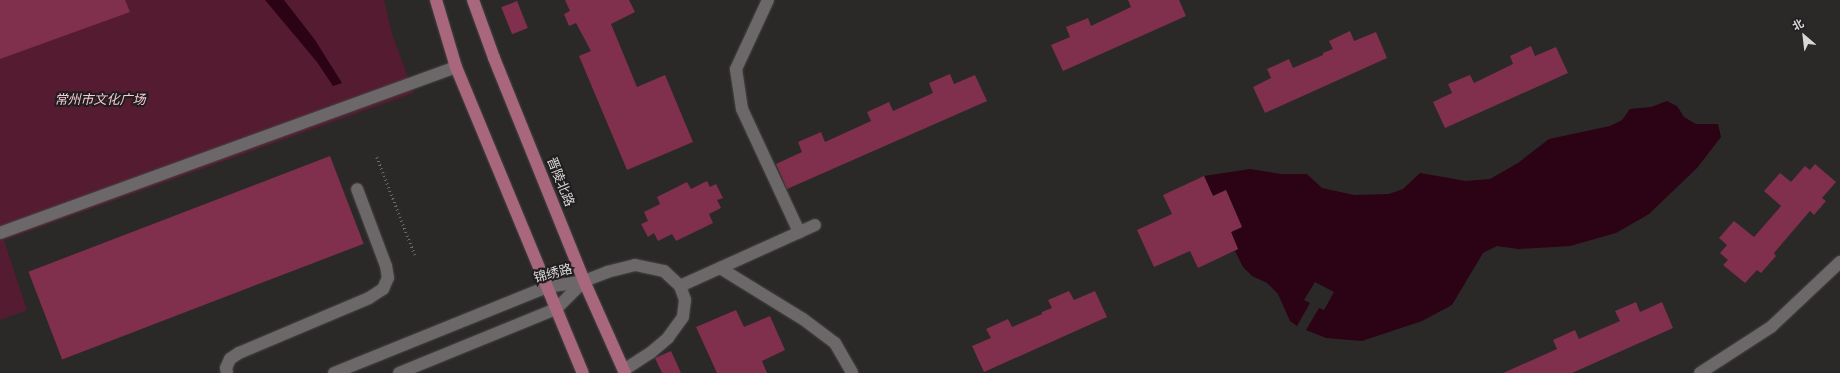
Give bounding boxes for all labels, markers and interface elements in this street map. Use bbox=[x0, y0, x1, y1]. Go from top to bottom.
text: 北 bbox=[1789, 15, 1807, 35]
north arrow bbox=[1784, 16, 1824, 56]
park label: 常州市文化广场 bbox=[55, 92, 145, 108]
street label: 晋陵北路 bbox=[543, 155, 577, 209]
street label: 锦绣路 bbox=[532, 262, 574, 286]

